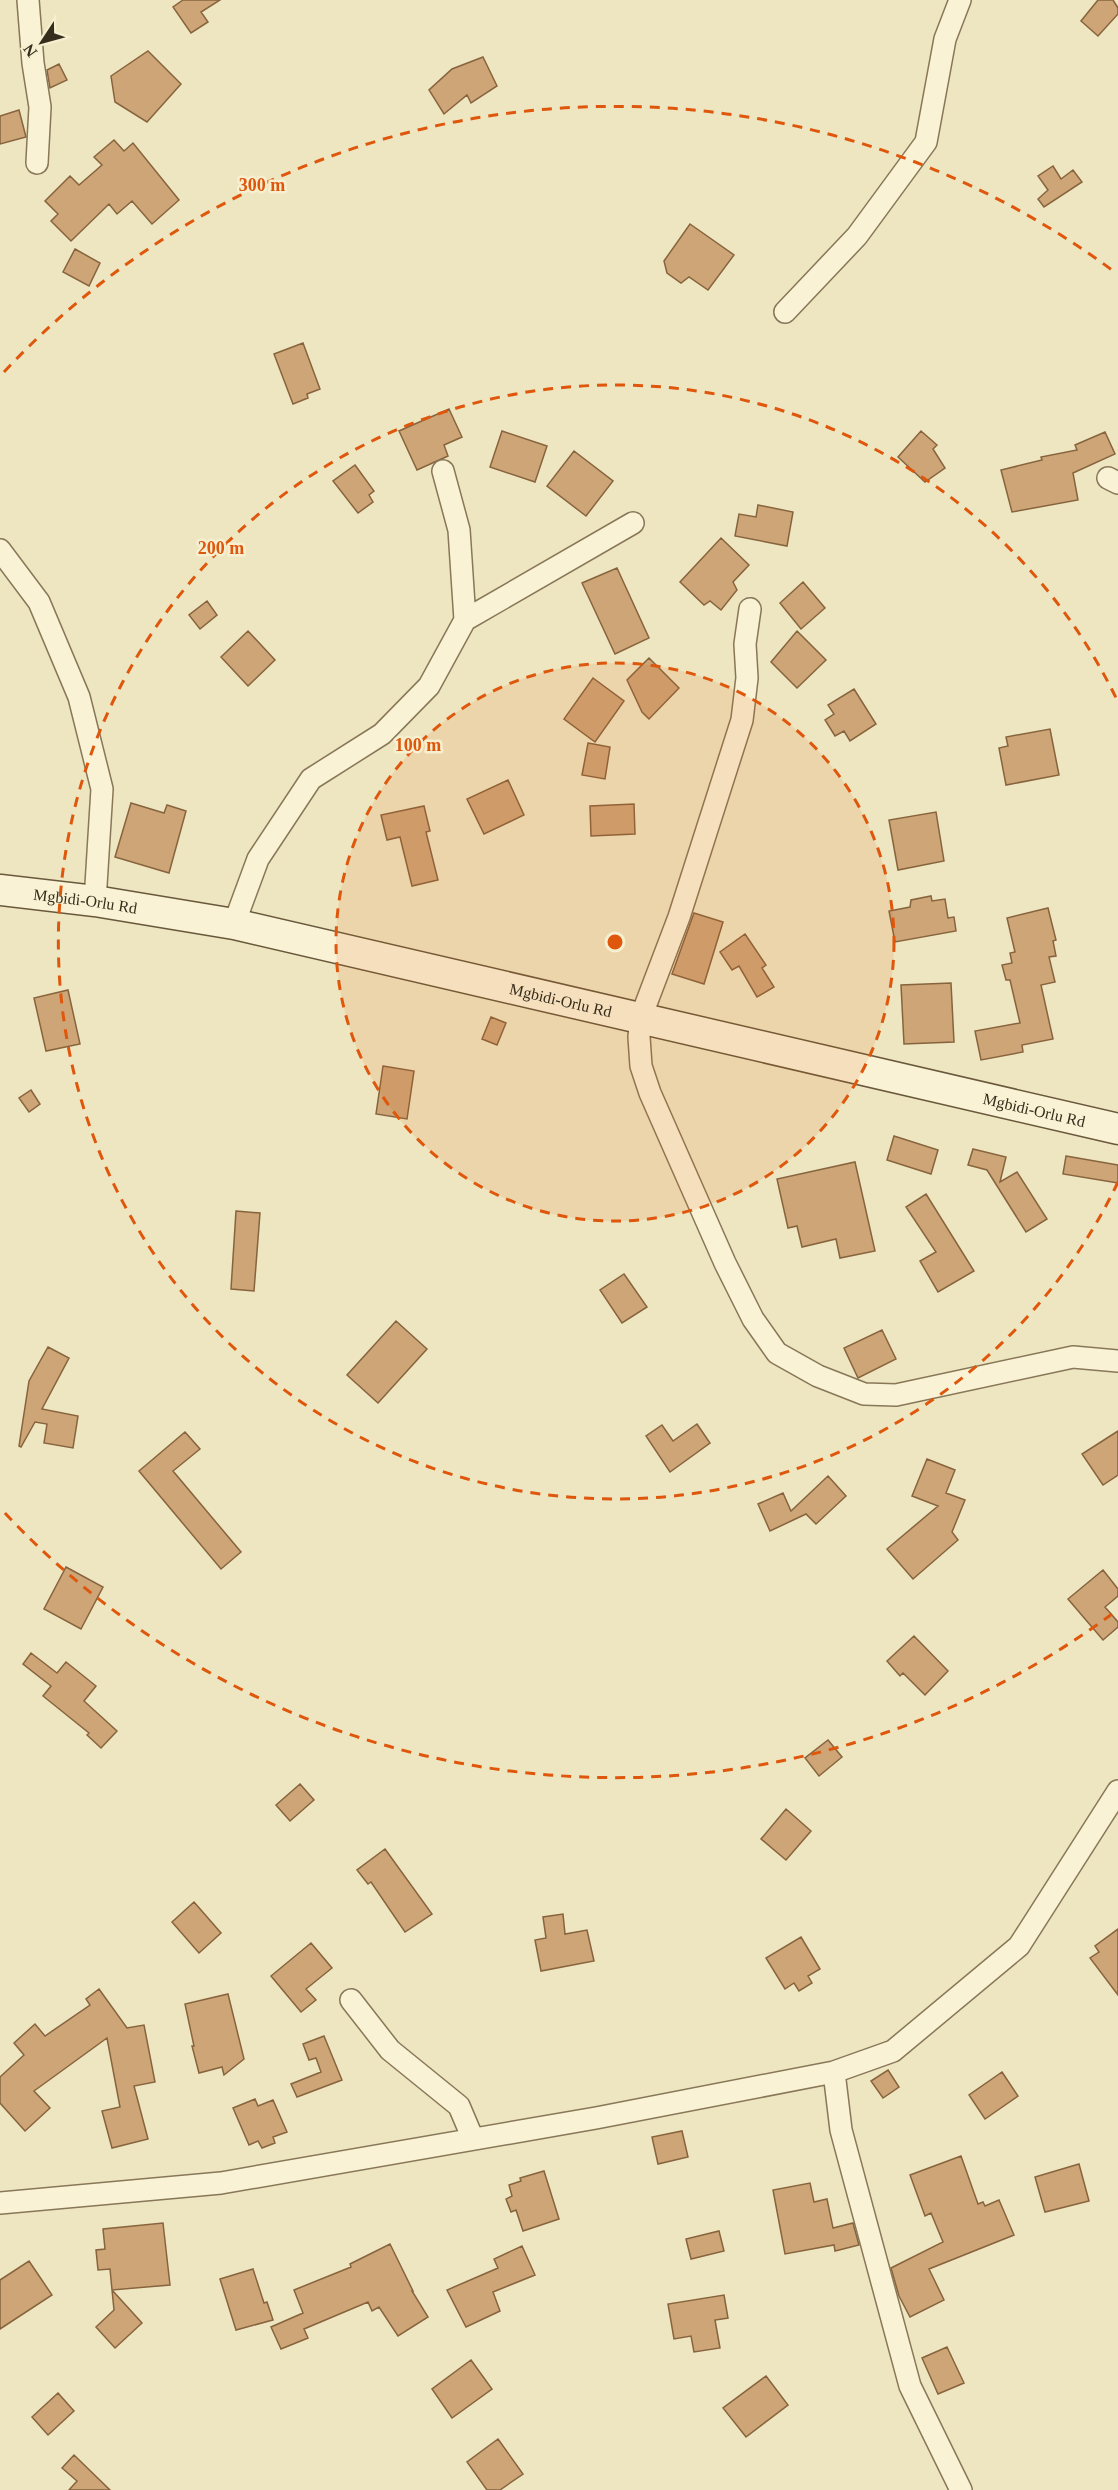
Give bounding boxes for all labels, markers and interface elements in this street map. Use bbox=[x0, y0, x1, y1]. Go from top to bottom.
north arrow bbox=[12, 12, 72, 72]
text: N bbox=[20, 40, 41, 60]
text: 300 m bbox=[239, 175, 285, 195]
text: 200 m bbox=[198, 538, 244, 558]
text: 100 m bbox=[395, 735, 441, 755]
street label: Mgbidi-Orlu Rd bbox=[32, 886, 138, 917]
centre of rings bbox=[605, 932, 625, 952]
street label: Mgbidi-Orlu Rd bbox=[508, 980, 614, 1020]
street label: Mgbidi-Orlu Rd bbox=[981, 1090, 1087, 1130]

